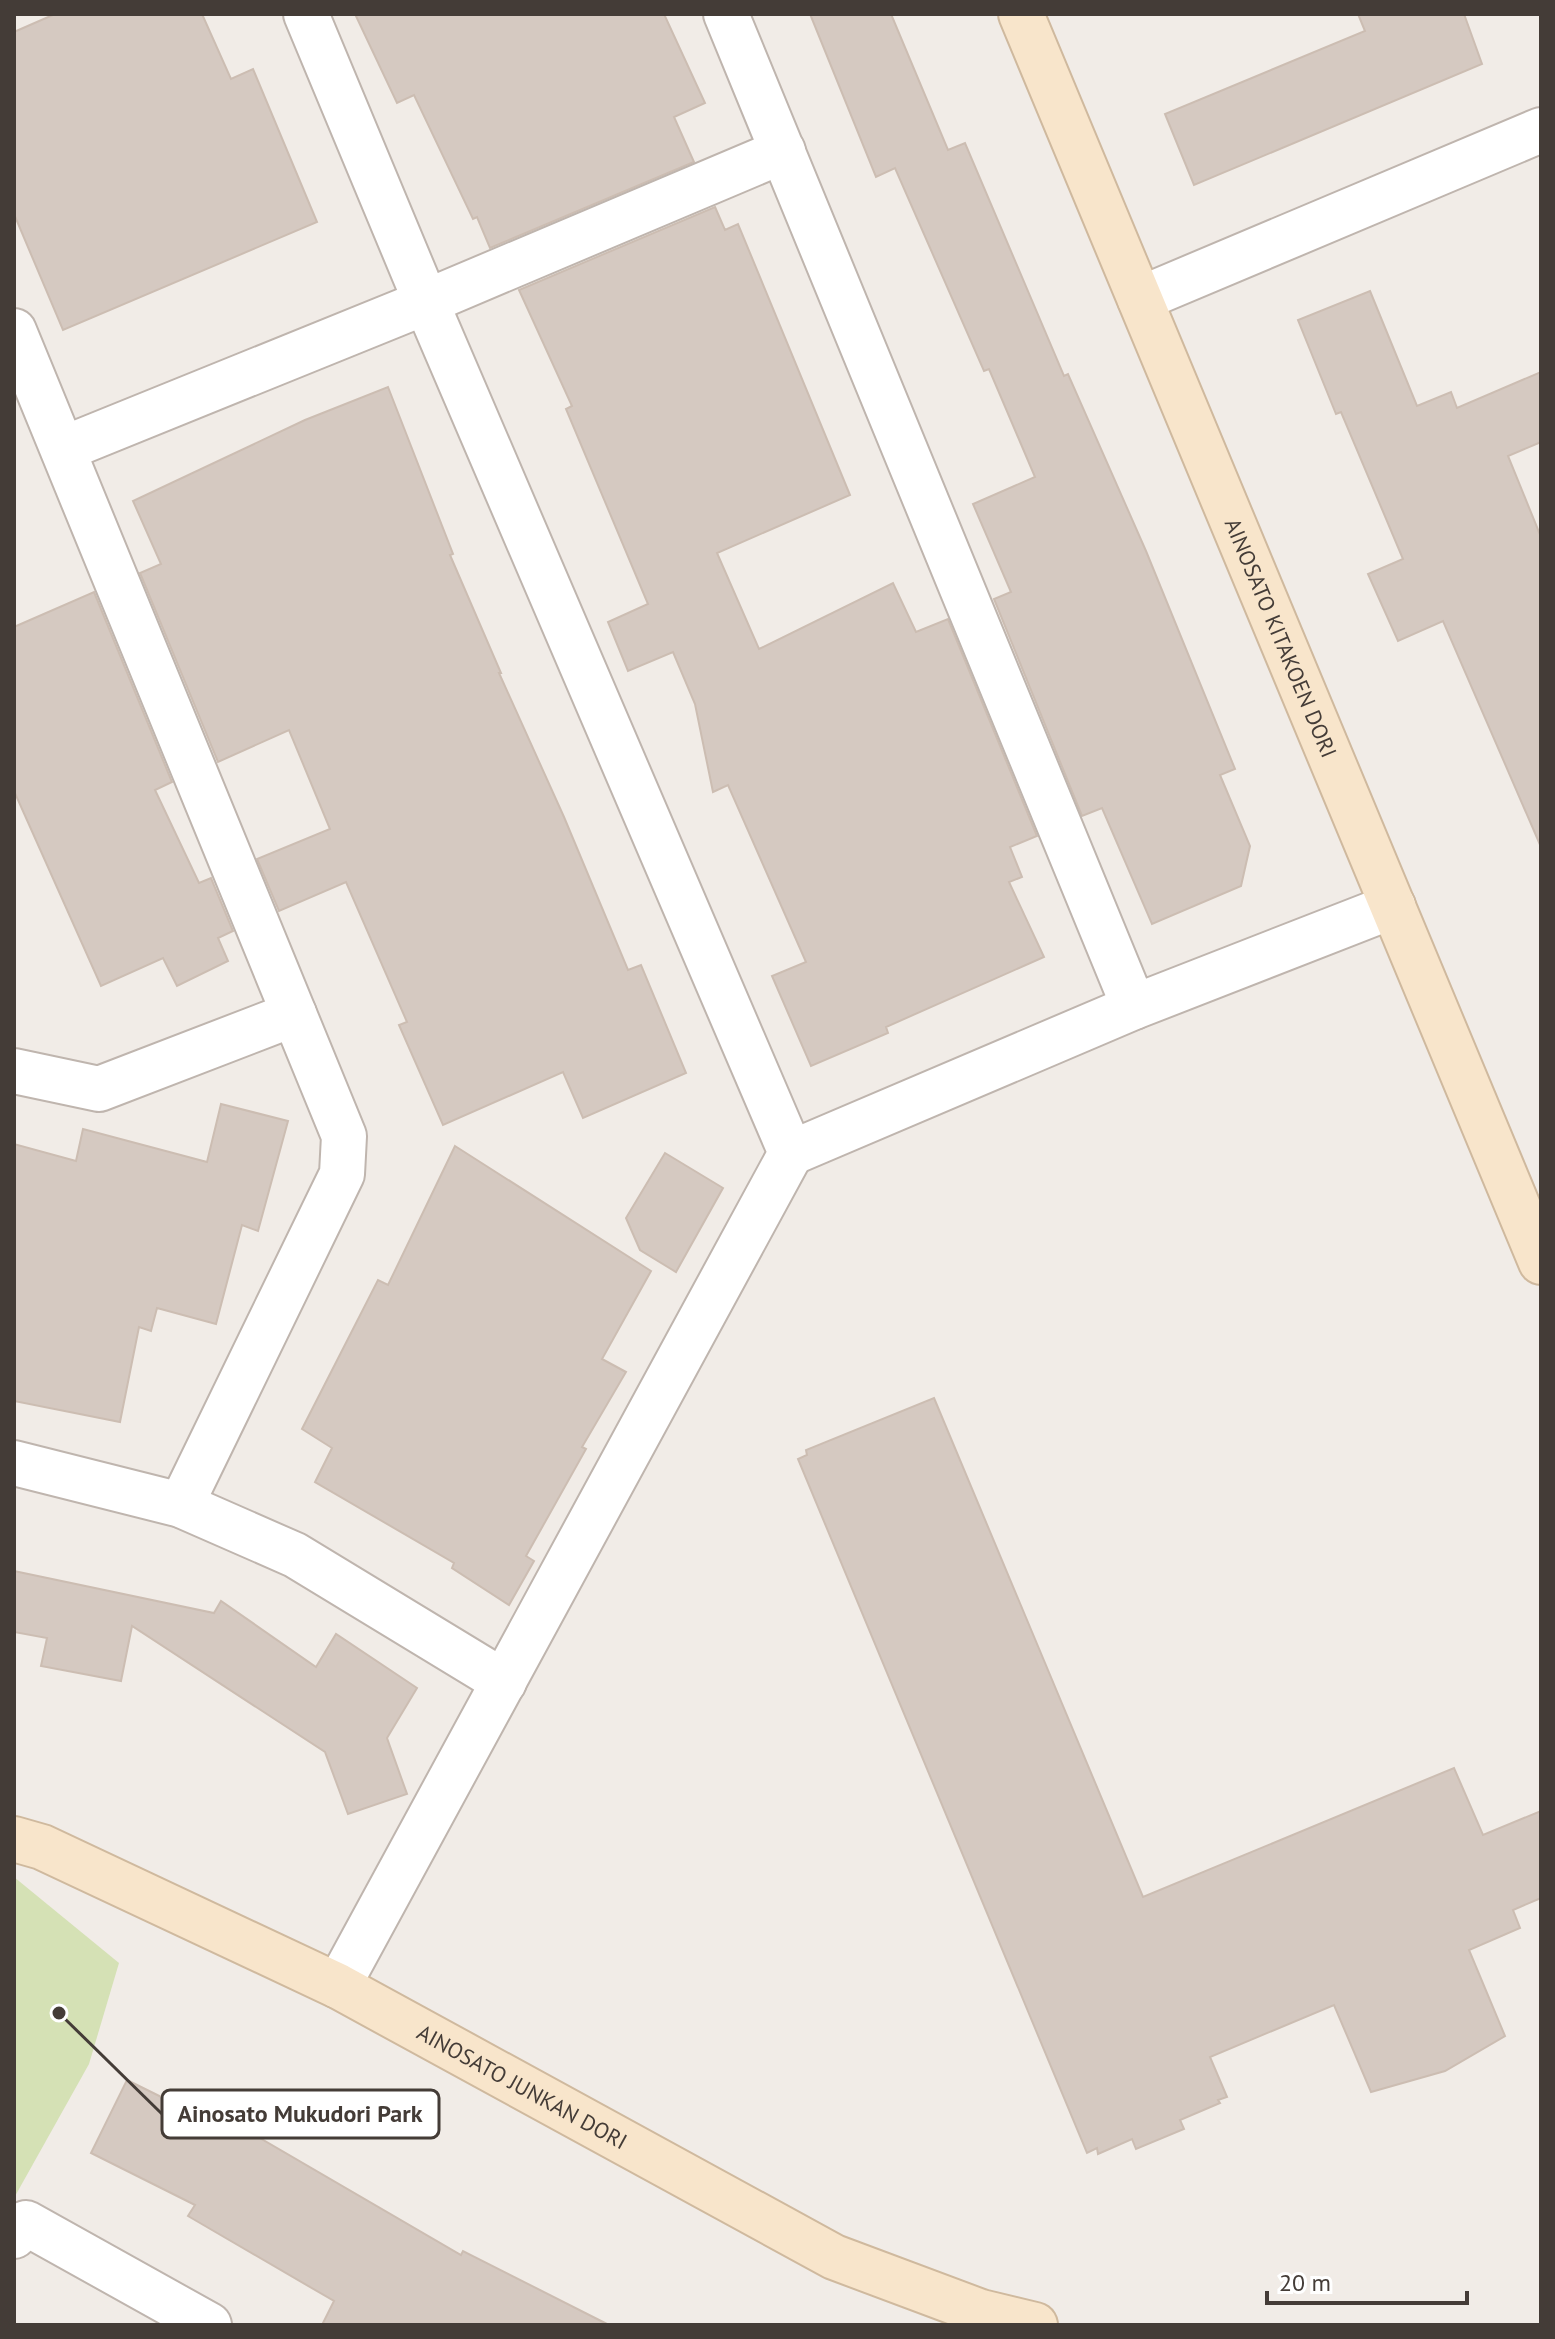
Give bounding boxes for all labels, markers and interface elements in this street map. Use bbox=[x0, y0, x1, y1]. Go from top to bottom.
street label: AINOSATO KITAKOEN DORI bbox=[1219, 514, 1343, 762]
street label: AINOSATO JUNKAN DORI bbox=[412, 2018, 632, 2155]
callout: Ainosato Mukudori Park bbox=[162, 2090, 439, 2138]
text: Ainosato Mukudori Park bbox=[178, 2098, 423, 2129]
scale bar bbox=[1267, 2255, 1467, 2305]
text: 20 m bbox=[1279, 2267, 1331, 2298]

